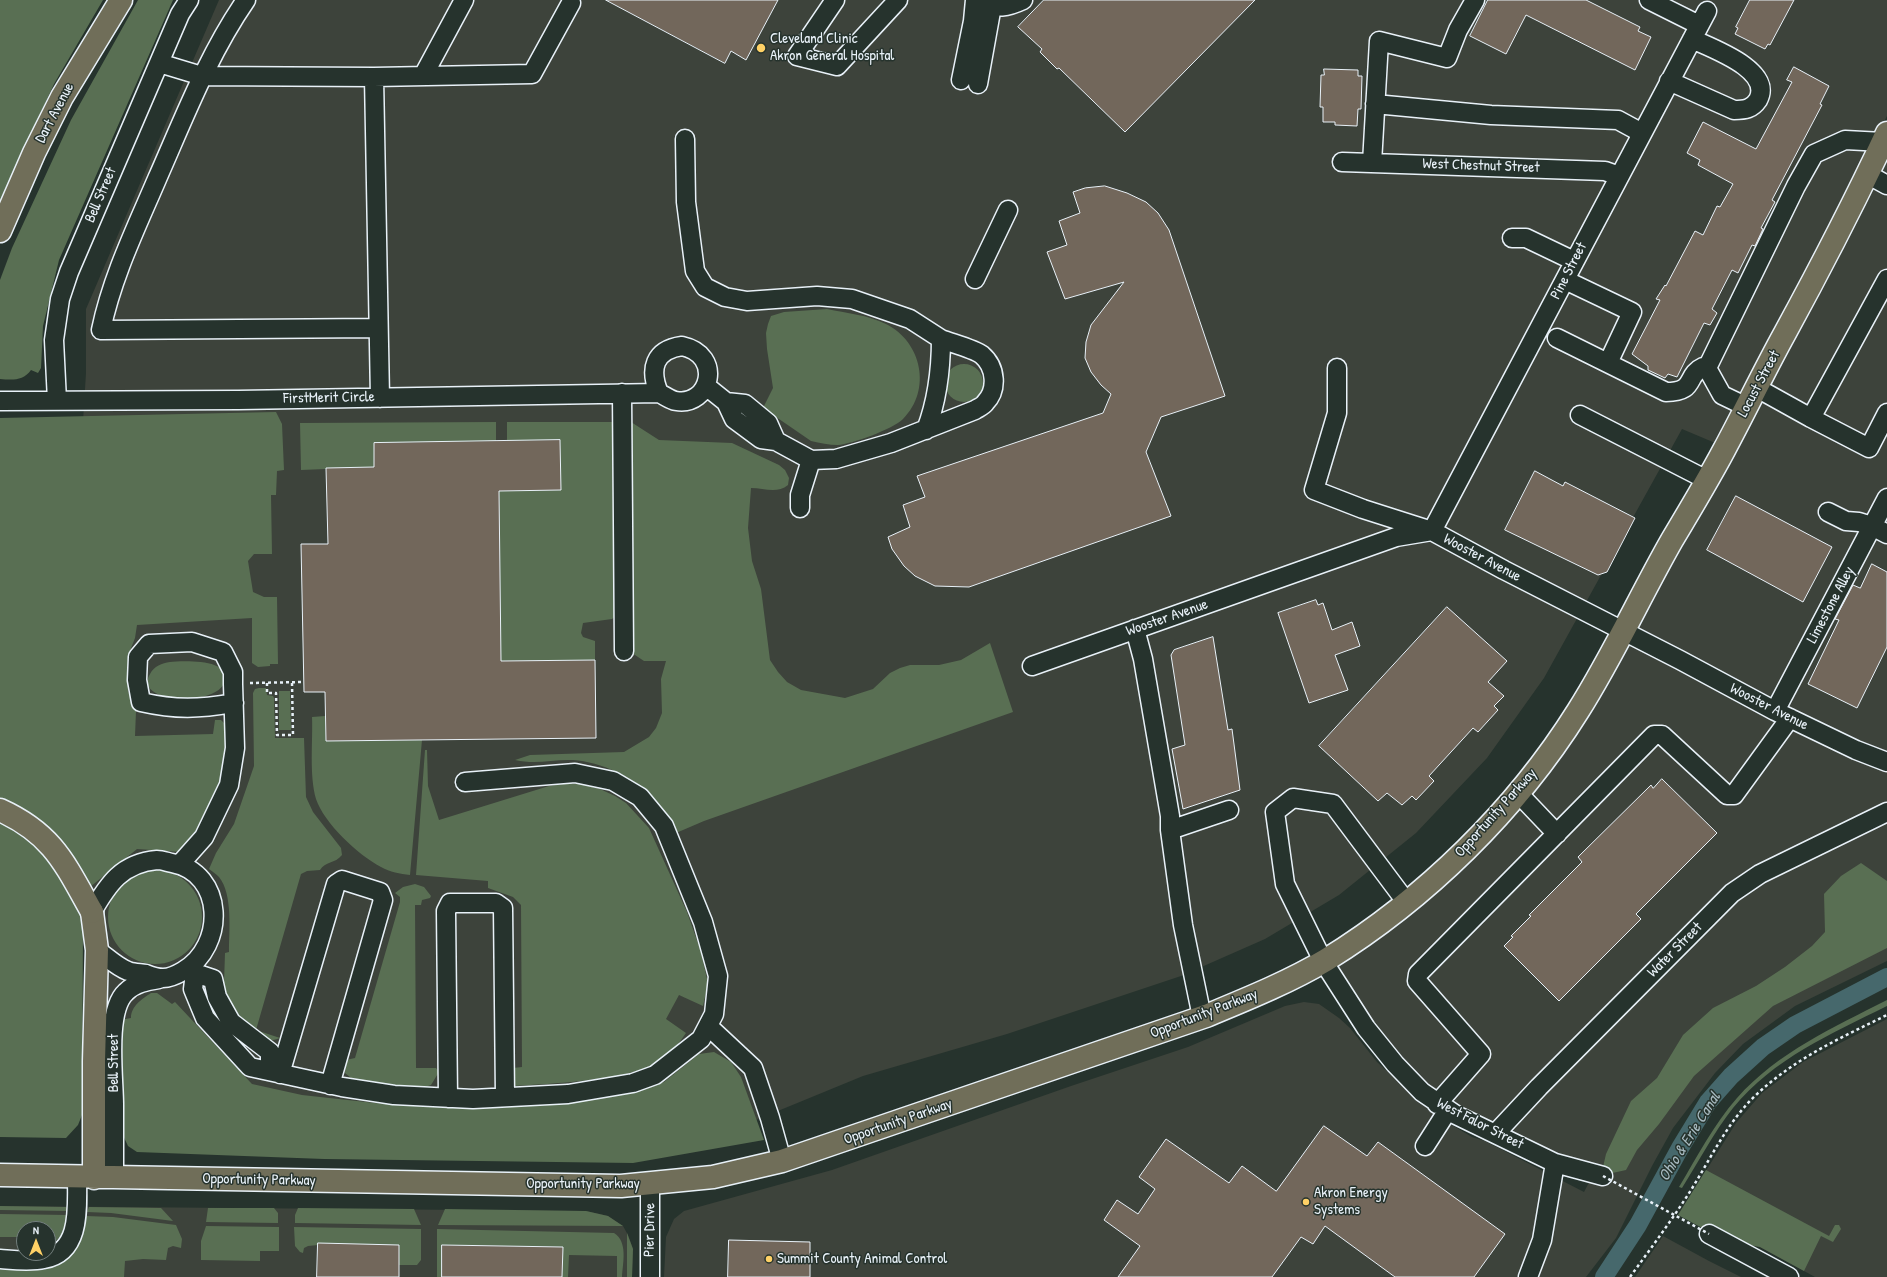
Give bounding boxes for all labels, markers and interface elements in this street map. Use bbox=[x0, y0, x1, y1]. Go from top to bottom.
place label: Cleveland Clinic Akron General Hospital bbox=[770, 30, 894, 65]
marker: Cleveland Clinic Akron General Hospital bbox=[755, 42, 767, 54]
street label: Dart Avenue bbox=[32, 80, 78, 146]
street label: West Chestnut Street bbox=[1422, 155, 1540, 177]
street label: Bell Street bbox=[81, 165, 121, 225]
street label: Pine Street bbox=[1547, 239, 1591, 303]
street label: Locust Street bbox=[1734, 348, 1784, 420]
street label: FirstMerit Circle bbox=[283, 388, 375, 408]
street label: Wooster Avenue bbox=[1440, 530, 1524, 586]
street label: Limestone Alley bbox=[1803, 564, 1859, 646]
street label: Wooster Avenue bbox=[1124, 596, 1210, 640]
street label: Wooster Avenue bbox=[1727, 680, 1811, 734]
street label: Opportunity Parkway bbox=[1451, 765, 1541, 861]
street label: Water Street bbox=[1644, 919, 1706, 981]
street label: Opportunity Parkway bbox=[1148, 985, 1260, 1043]
street label: Bell Street bbox=[105, 1034, 123, 1092]
water label: Ohio & Erie Canal bbox=[1655, 1089, 1725, 1185]
street label: West Falor Street bbox=[1433, 1094, 1527, 1154]
street label: Opportunity Parkway bbox=[841, 1095, 955, 1149]
street label: Opportunity Parkway bbox=[202, 1170, 316, 1190]
street label: Opportunity Parkway bbox=[526, 1175, 640, 1193]
place label: Akron Energy Systems bbox=[1314, 1184, 1388, 1219]
marker: Akron Energy Systems bbox=[1301, 1197, 1311, 1207]
street label: Pier Drive bbox=[641, 1203, 659, 1257]
north arrow bbox=[16, 1221, 56, 1261]
text: N bbox=[33, 1223, 39, 1237]
place label: Summit County Animal Control bbox=[777, 1250, 947, 1268]
marker: Summit County Animal Control bbox=[764, 1254, 774, 1264]

